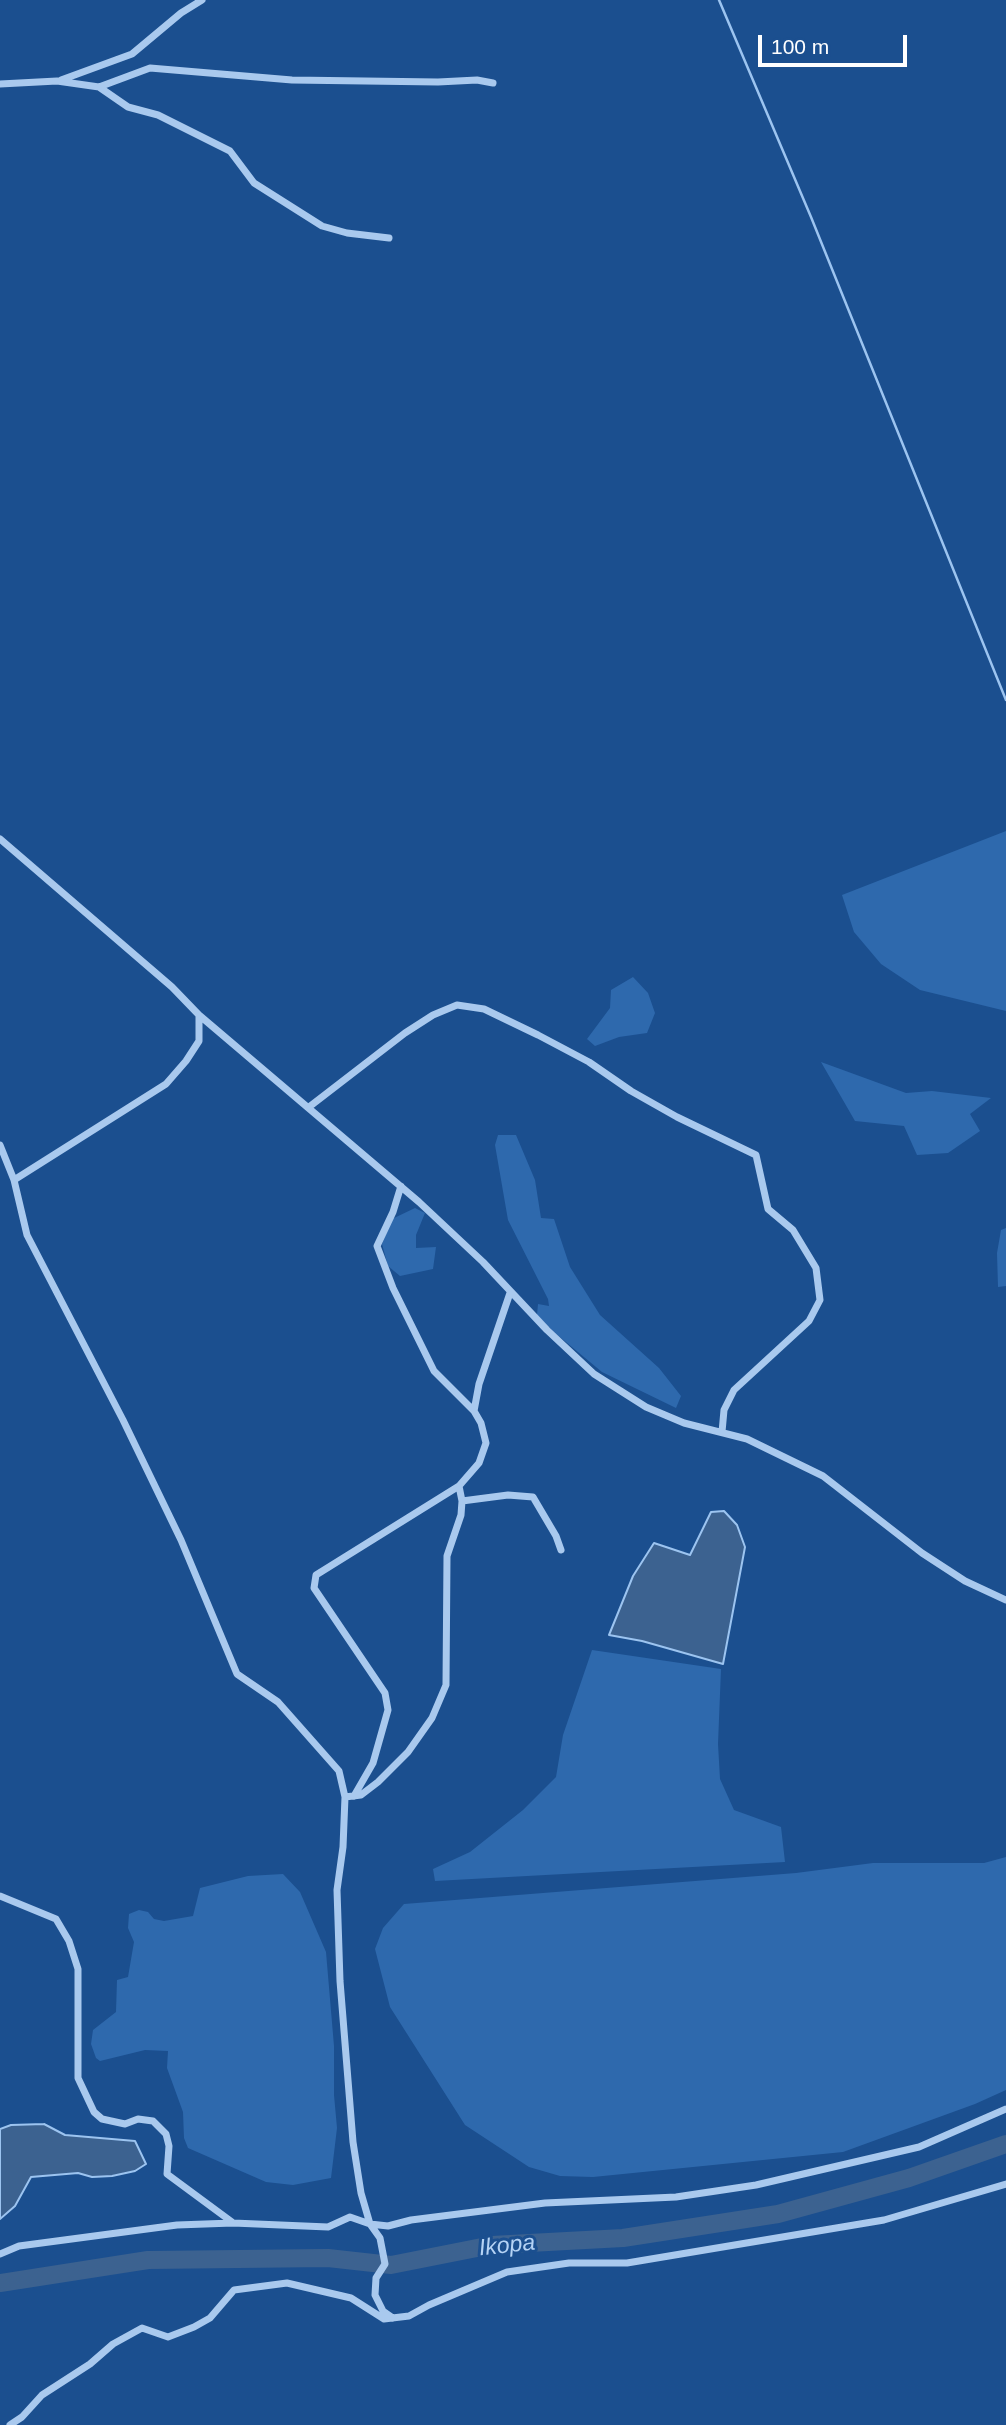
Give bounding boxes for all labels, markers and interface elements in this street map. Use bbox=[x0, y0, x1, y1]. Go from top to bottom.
scale bar bbox=[761, 21, 910, 65]
text: 100 m bbox=[771, 35, 829, 58]
water label: Ikopa bbox=[478, 2229, 536, 2263]

